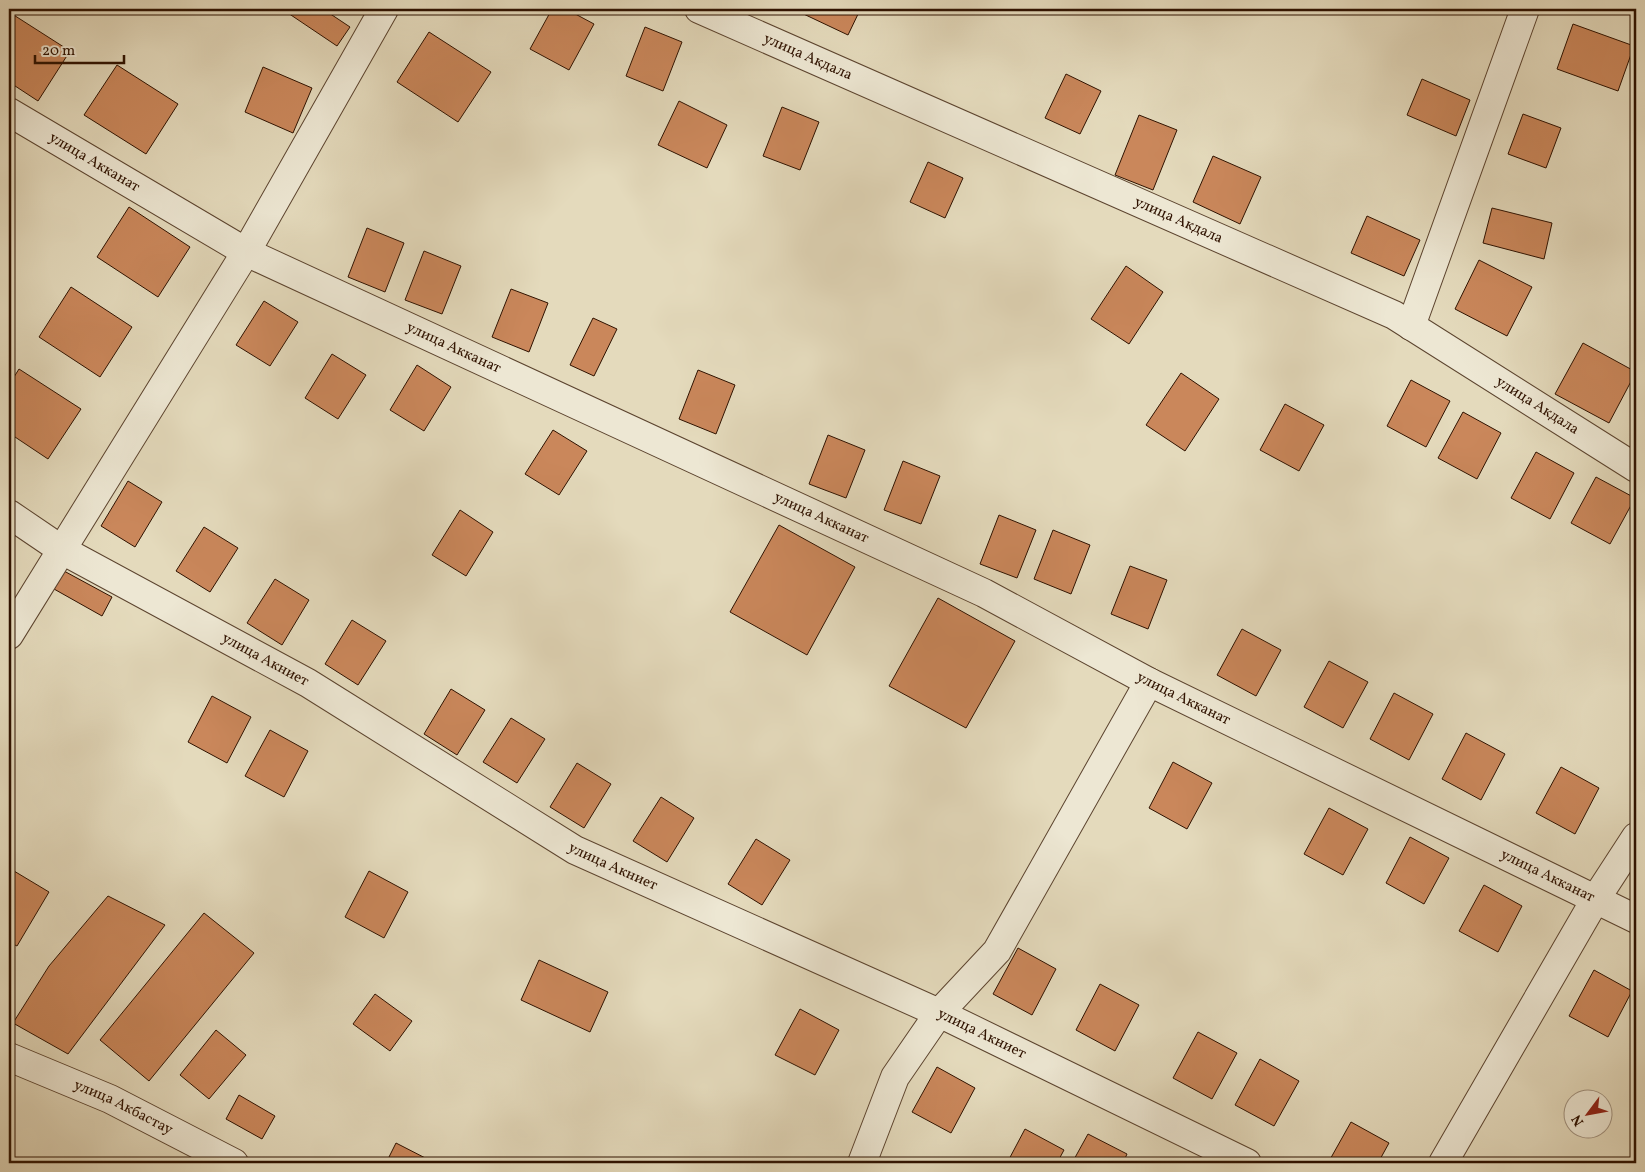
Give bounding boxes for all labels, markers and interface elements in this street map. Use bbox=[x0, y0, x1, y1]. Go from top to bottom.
street label: улица Акдала bbox=[760, 28, 856, 86]
scale bar bbox=[35, 32, 124, 64]
text: 20 m bbox=[42, 41, 75, 62]
street label: улица Акканат bbox=[45, 127, 144, 198]
street label: улица Акдала bbox=[1131, 191, 1226, 249]
street label: улица Акканат bbox=[403, 317, 505, 379]
street label: улица Акдала bbox=[1492, 371, 1583, 440]
street label: улица Акканат bbox=[770, 487, 873, 549]
street label: улица Акниет bbox=[218, 628, 313, 692]
street label: улица Акканат bbox=[1133, 667, 1234, 731]
street label: улица Акниет bbox=[564, 838, 661, 896]
street label: улица Акканат bbox=[1497, 844, 1599, 908]
street label: улица Акниет bbox=[934, 1003, 1030, 1064]
street label: улица Акбастау bbox=[71, 1075, 177, 1140]
north arrow bbox=[1562, 1090, 1612, 1140]
text: N bbox=[1567, 1111, 1589, 1129]

